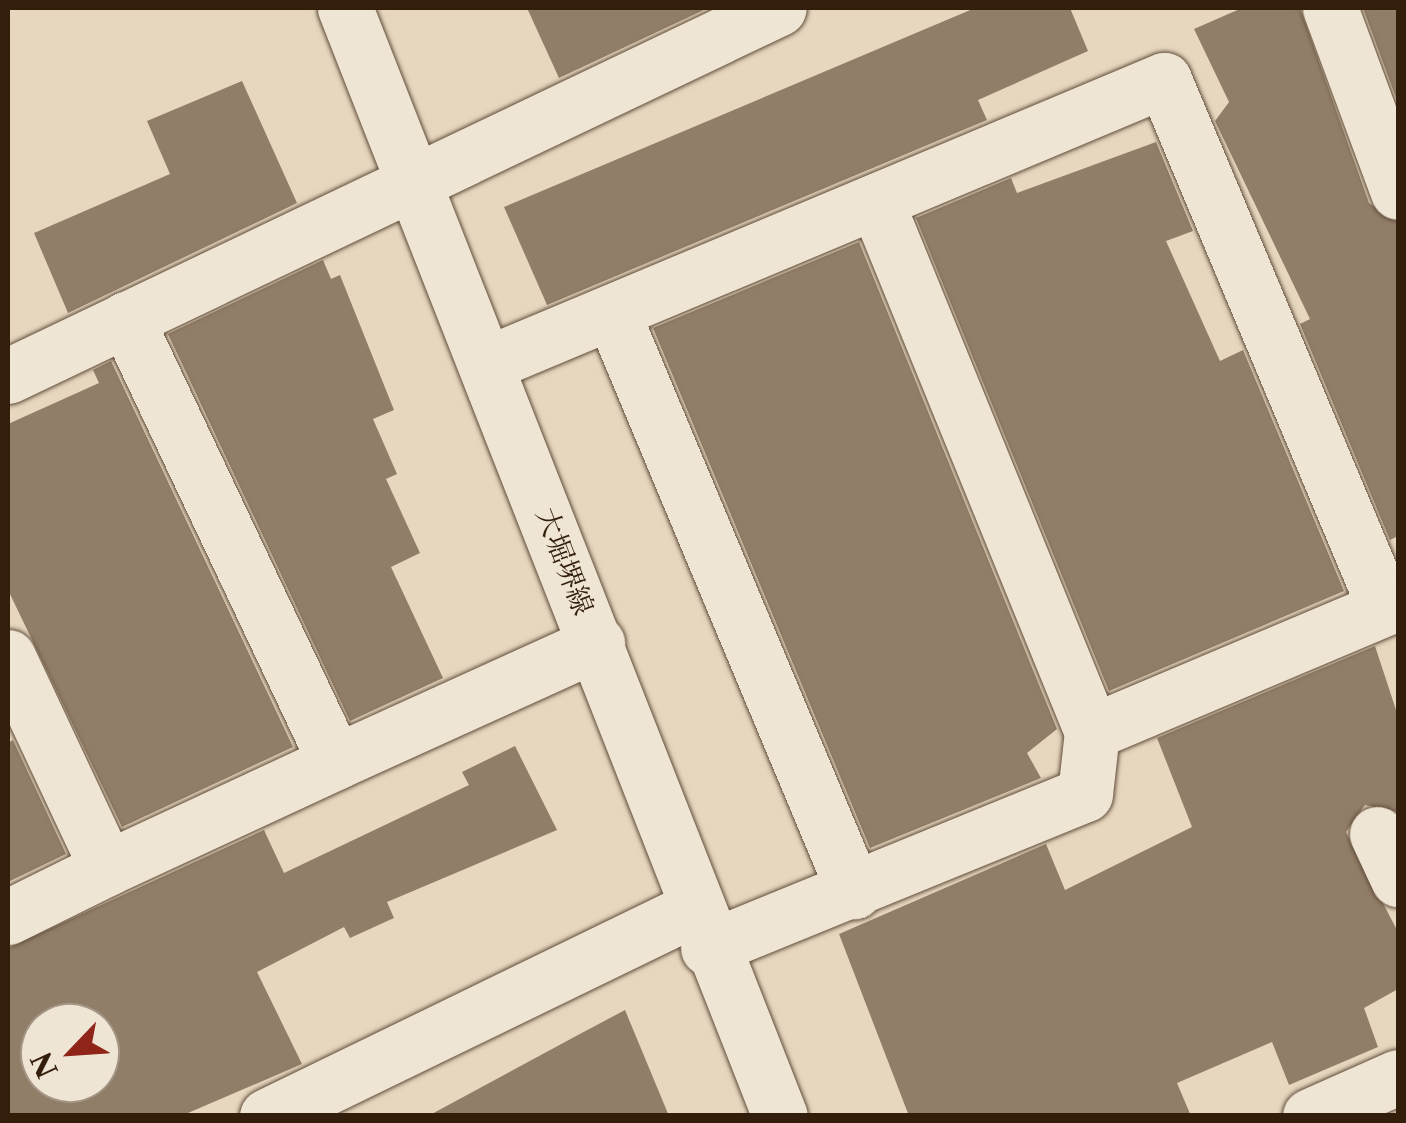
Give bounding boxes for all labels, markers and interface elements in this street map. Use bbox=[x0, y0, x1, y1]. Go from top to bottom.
street label: 大堀堺線 bbox=[529, 503, 601, 619]
north arrow bbox=[20, 1003, 120, 1103]
text: N bbox=[24, 1047, 65, 1083]

